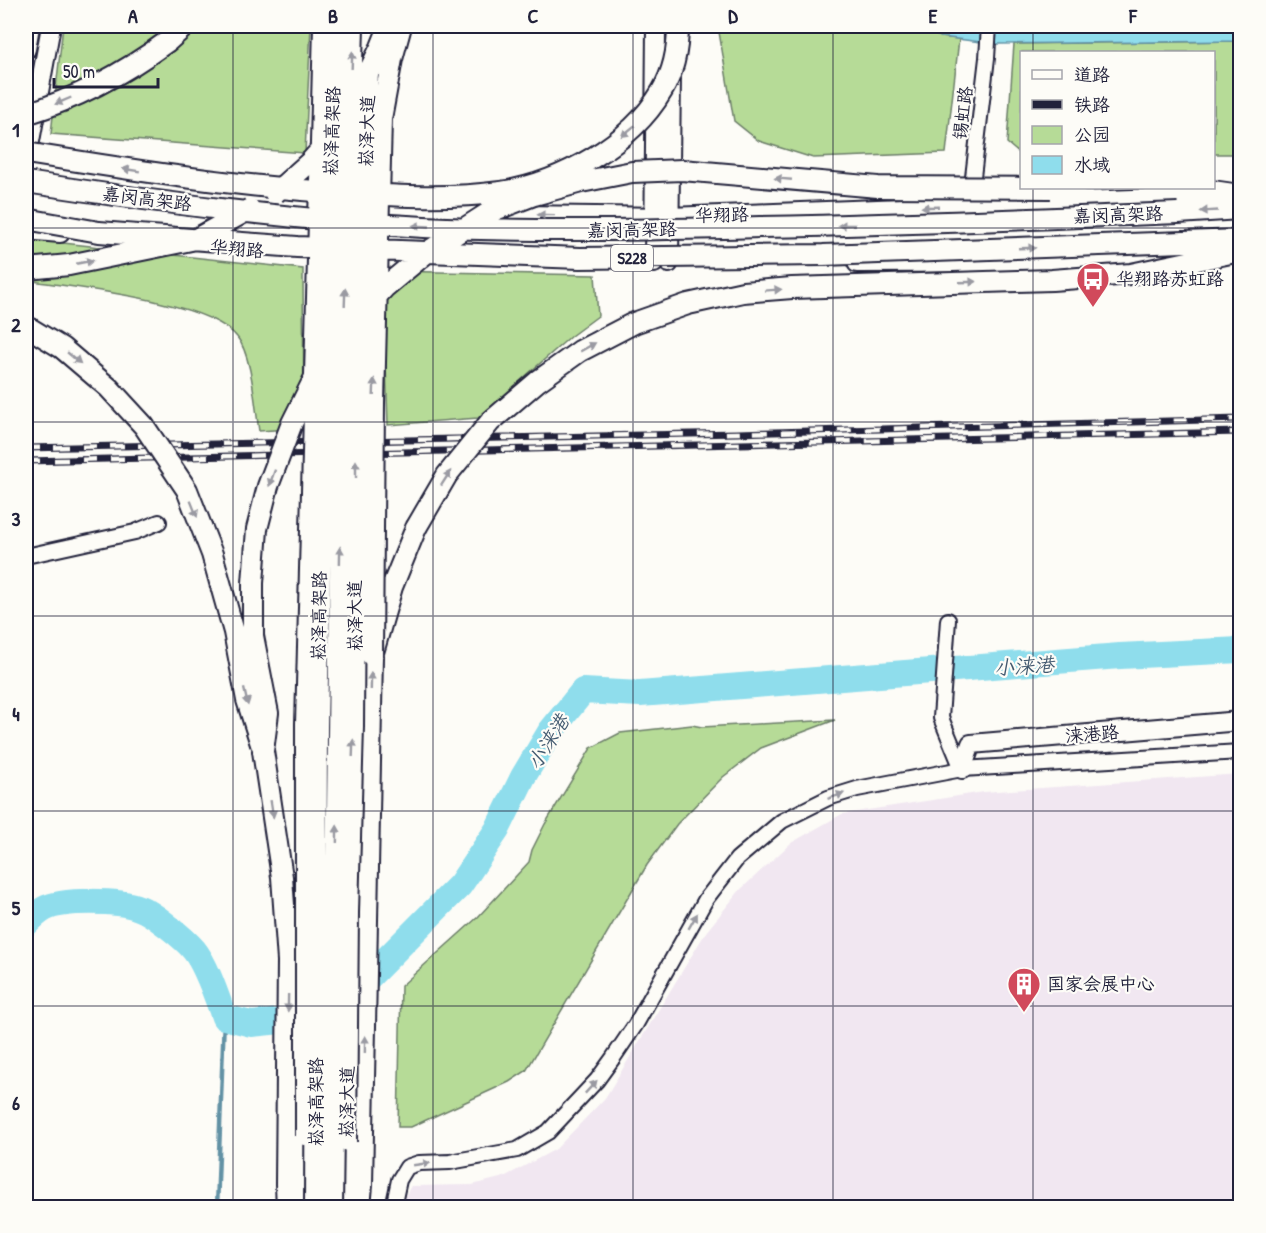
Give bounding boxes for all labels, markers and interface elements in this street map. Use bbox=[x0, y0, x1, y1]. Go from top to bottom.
text: A bbox=[128, 2, 138, 29]
text: B bbox=[328, 2, 338, 29]
text: C bbox=[528, 2, 539, 29]
text: D bbox=[728, 2, 738, 29]
text: E bbox=[929, 2, 938, 29]
text: F bbox=[1128, 2, 1138, 29]
scale bar bbox=[54, 51, 158, 89]
one-way arrow bbox=[347, 51, 357, 70]
legend bbox=[1020, 51, 1215, 189]
text: 50 m bbox=[63, 59, 95, 84]
text: 道路 bbox=[1074, 62, 1110, 87]
street label: 锡虹路 bbox=[947, 85, 978, 141]
street label: 崧泽高架路 bbox=[317, 86, 346, 176]
text: 铁路 bbox=[1074, 92, 1110, 117]
street label: 崧泽大道 bbox=[353, 95, 380, 167]
one-way arrow bbox=[54, 97, 72, 106]
text: 1 bbox=[12, 116, 20, 143]
text: 公园 bbox=[1074, 122, 1110, 147]
one-way arrow bbox=[620, 125, 636, 138]
text: 水域 bbox=[1074, 152, 1110, 177]
one-way arrow bbox=[121, 165, 140, 174]
one-way arrow bbox=[774, 174, 793, 184]
street label: 嘉闵高架路 bbox=[101, 181, 193, 216]
street label: 嘉闵高架路 bbox=[1073, 200, 1163, 229]
street label: 华翔路 bbox=[695, 202, 749, 227]
one-way arrow bbox=[921, 203, 940, 212]
one-way arrow bbox=[1200, 207, 1219, 216]
one-way arrow bbox=[537, 210, 556, 220]
street label: 嘉闵高架路 bbox=[587, 216, 677, 243]
one-way arrow bbox=[837, 221, 856, 230]
one-way arrow bbox=[412, 222, 431, 231]
street label: 华翔路 bbox=[209, 234, 265, 263]
one-way arrow bbox=[1017, 243, 1036, 252]
road number: S228 bbox=[611, 245, 653, 271]
one-way arrow bbox=[75, 257, 94, 266]
bus stop icon: 华翔路苏虹路 bbox=[1075, 261, 1111, 308]
place label: 华翔路苏虹路 bbox=[1116, 266, 1224, 291]
one-way arrow bbox=[958, 278, 977, 287]
one-way arrow bbox=[763, 285, 782, 294]
one-way arrow bbox=[341, 288, 350, 307]
text: 2 bbox=[11, 311, 21, 338]
one-way arrow bbox=[580, 342, 597, 352]
one-way arrow bbox=[66, 352, 82, 365]
one-way arrow bbox=[369, 378, 379, 397]
one-way arrow bbox=[351, 459, 361, 478]
one-way arrow bbox=[266, 469, 276, 487]
one-way arrow bbox=[440, 470, 451, 486]
one-way arrow bbox=[189, 501, 199, 519]
text: 3 bbox=[12, 505, 21, 532]
one-way arrow bbox=[335, 546, 345, 565]
street label: 崧泽高架路 bbox=[305, 571, 332, 661]
street label: 崧泽大道 bbox=[342, 580, 367, 652]
water label: 小涞港 bbox=[993, 650, 1057, 681]
one-way arrow bbox=[367, 672, 376, 691]
one-way arrow bbox=[242, 687, 252, 706]
text: 4 bbox=[12, 700, 20, 727]
water label: 小涞港 bbox=[520, 707, 576, 774]
street label: 涞港路 bbox=[1064, 719, 1120, 748]
one-way arrow bbox=[349, 738, 358, 757]
one-way arrow bbox=[827, 790, 845, 800]
one-way arrow bbox=[267, 800, 276, 819]
one-way arrow bbox=[332, 825, 341, 844]
text: 5 bbox=[12, 894, 21, 921]
one-way arrow bbox=[688, 912, 698, 929]
building icon: 国家会展中心 bbox=[1006, 966, 1042, 1013]
place label: 国家会展中心 bbox=[1047, 971, 1155, 996]
one-way arrow bbox=[283, 993, 293, 1012]
one-way arrow bbox=[360, 1035, 369, 1054]
street label: 崧泽高架路 bbox=[303, 1057, 328, 1147]
street label: 崧泽大道 bbox=[333, 1066, 360, 1138]
one-way arrow bbox=[584, 1079, 598, 1094]
text: 6 bbox=[12, 1089, 20, 1116]
one-way arrow bbox=[412, 1159, 431, 1168]

